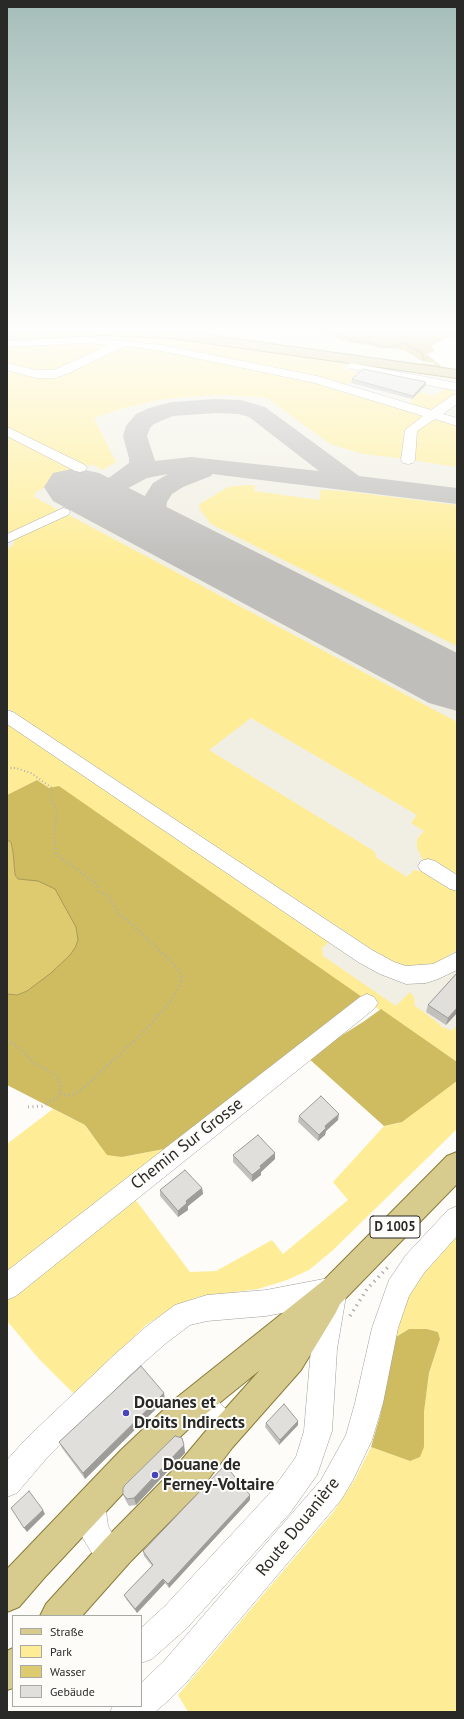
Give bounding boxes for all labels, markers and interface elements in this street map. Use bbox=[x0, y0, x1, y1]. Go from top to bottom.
street label: Chemin Sur Grosse bbox=[127, 1094, 247, 1194]
road number: D 1005 bbox=[370, 1216, 420, 1238]
place label: Douanes et Droits Indirects bbox=[134, 1393, 245, 1433]
marker: Douanes et Droits Indirects bbox=[121, 1408, 131, 1418]
place label: Douane de Ferney-Voltaire bbox=[163, 1455, 274, 1495]
marker: Douane de Ferney-Voltaire bbox=[150, 1470, 160, 1480]
street label: Route Douanière bbox=[252, 1474, 344, 1580]
legend bbox=[12, 1615, 142, 1707]
text: Straße bbox=[50, 1624, 84, 1639]
text: Park bbox=[50, 1644, 72, 1659]
text: Wasser bbox=[50, 1664, 86, 1679]
text: Gebäude bbox=[50, 1684, 95, 1699]

